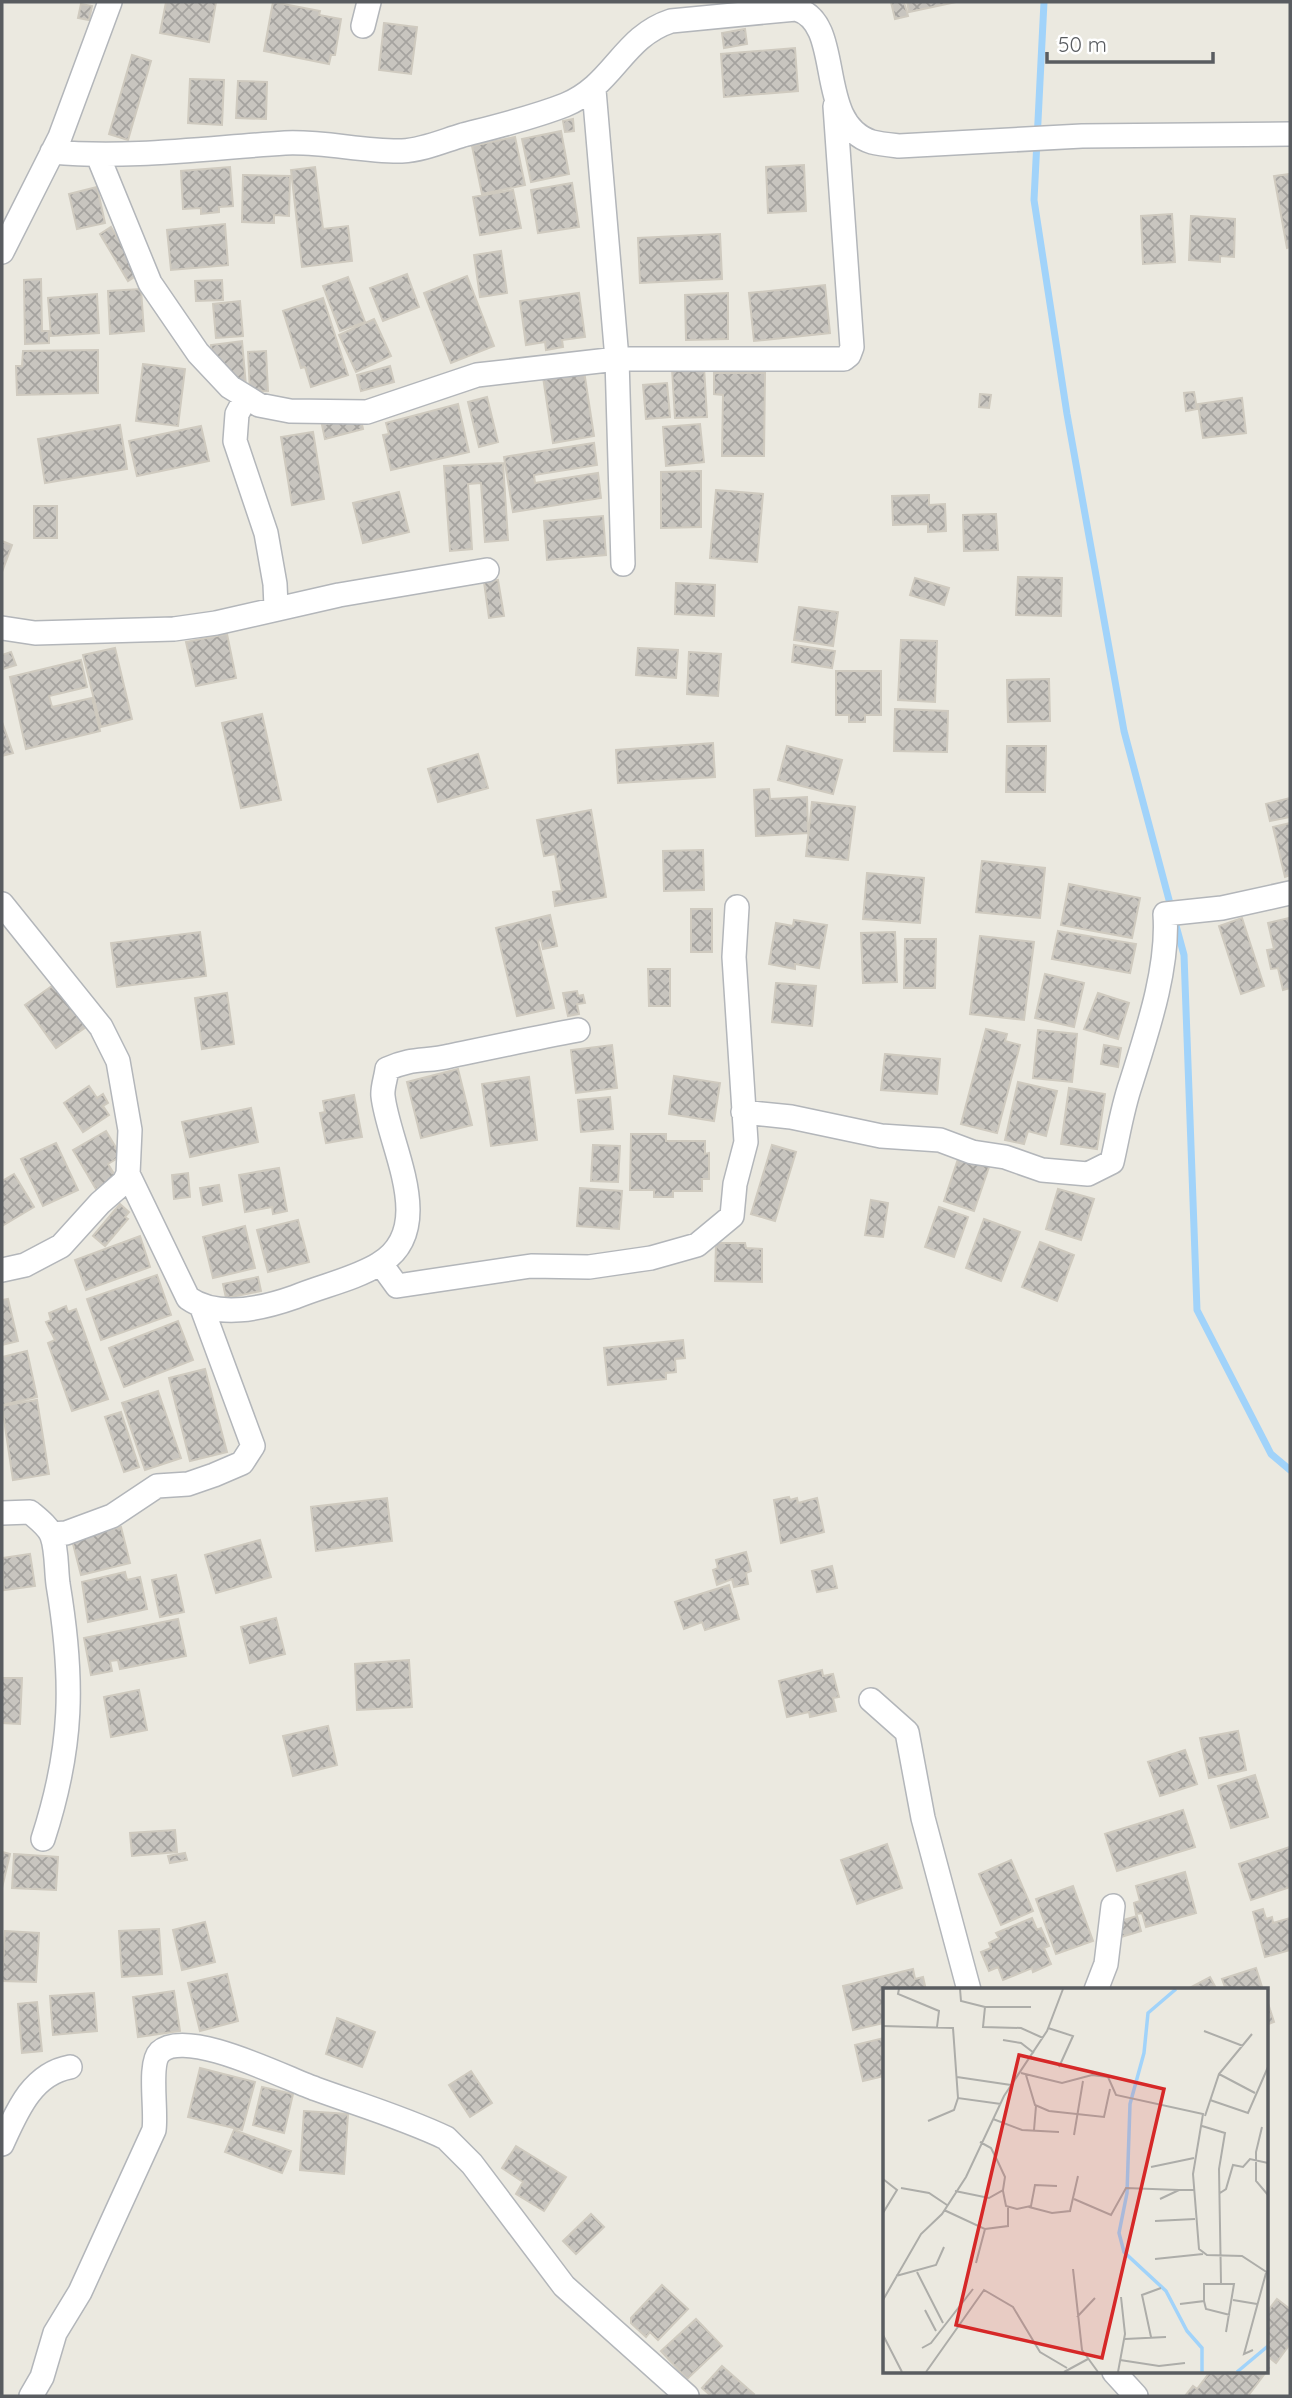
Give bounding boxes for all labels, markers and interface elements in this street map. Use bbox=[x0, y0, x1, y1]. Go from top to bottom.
scale bar bbox=[1047, 21, 1213, 65]
text: 50 m bbox=[1058, 31, 1107, 57]
inset map bbox=[883, 1988, 1268, 2374]

